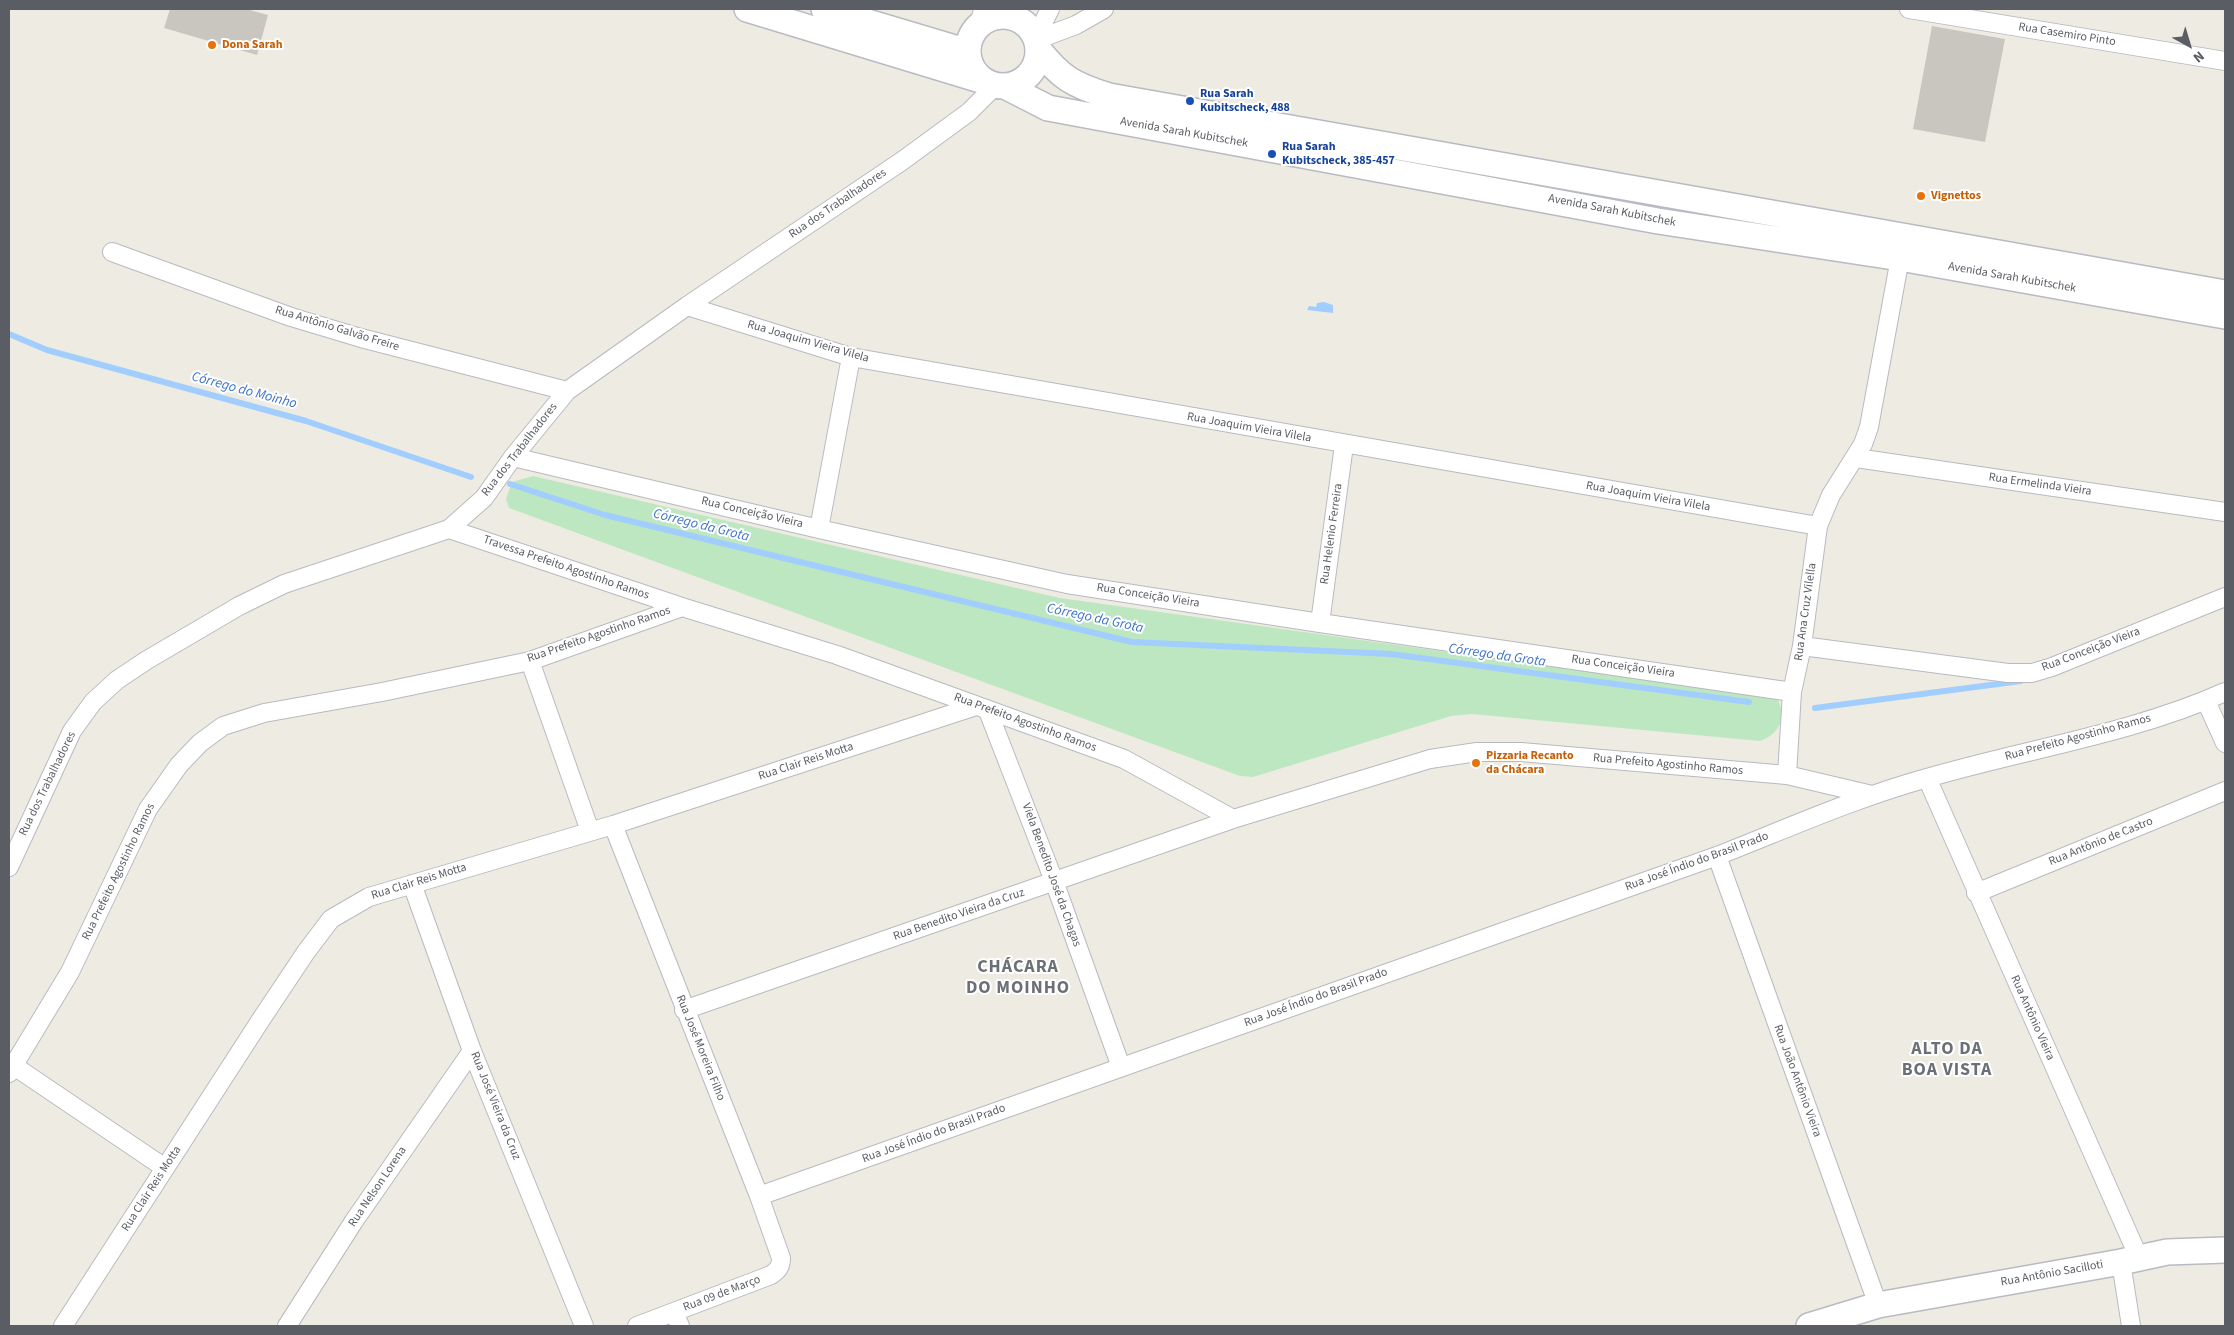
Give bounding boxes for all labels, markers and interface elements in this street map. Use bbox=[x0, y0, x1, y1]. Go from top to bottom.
street label: Rua Casemiro Pinto bbox=[2017, 20, 2117, 50]
north arrow bbox=[2164, 20, 2214, 70]
place label: Dona Sarah bbox=[222, 38, 282, 52]
marker: Dona Sarah bbox=[206, 39, 218, 51]
text: N bbox=[2189, 46, 2208, 67]
place label: Rua Sarah Kubitscheck, 488 bbox=[1200, 87, 1290, 115]
marker: Rua Sarah Kubitscheck, 488 bbox=[1184, 95, 1196, 107]
street label: Avenida Sarah Kubitschek bbox=[1119, 115, 1249, 151]
place label: Rua Sarah Kubitscheck, 385-457 bbox=[1282, 140, 1395, 168]
marker: Rua Sarah Kubitscheck, 385-457 bbox=[1266, 148, 1278, 160]
street label: Rua dos Trabalhadores bbox=[787, 166, 889, 242]
place label: Vignettos bbox=[1931, 189, 1981, 203]
marker: Vignettos bbox=[1915, 190, 1927, 202]
street label: Avenida Sarah Kubitschek bbox=[1547, 192, 1677, 230]
street label: Avenida Sarah Kubitschek bbox=[1947, 260, 2077, 296]
street label: Rua Antônio Galvão Freire bbox=[273, 303, 401, 355]
street label: Rua Joaquim Vieira Vilela bbox=[745, 318, 871, 366]
water label: Córrego do Moinho bbox=[190, 369, 298, 413]
street label: Rua dos Trabalhadores bbox=[479, 400, 561, 500]
street label: Rua Joaquim Vieira Vilela bbox=[1186, 410, 1312, 446]
street label: Rua Ermelinda Vieira bbox=[1988, 471, 2092, 499]
street label: Rua Joaquim Vieira Vilela bbox=[1585, 479, 1711, 515]
street label: Rua Helenio Ferreira bbox=[1318, 483, 1346, 585]
street label: Rua Conceição Vieira bbox=[700, 494, 804, 532]
water label: Córrego da Grota bbox=[651, 506, 751, 546]
street label: Travessa Prefeito Agostinho Ramos bbox=[481, 533, 651, 603]
street label: Rua Ana Cruz Vilella bbox=[1792, 562, 1820, 662]
street label: Rua Conceição Vieira bbox=[1095, 581, 1201, 611]
water label: Córrego da Grota bbox=[1045, 601, 1145, 637]
street label: Rua Prefeito Agostinho Ramos bbox=[525, 604, 673, 666]
street label: Rua Conceição Vieira bbox=[2040, 625, 2142, 675]
water label: Córrego da Grota bbox=[1447, 641, 1547, 671]
street label: Rua Conceição Vieira bbox=[1570, 653, 1676, 681]
street label: Rua Prefeito Agostinho Ramos bbox=[952, 690, 1098, 756]
street label: Rua Prefeito Agostinho Ramos bbox=[2003, 712, 2153, 764]
street label: Rua dos Trabalhadores bbox=[16, 729, 80, 839]
street label: Rua Clair Reis Motta bbox=[757, 740, 855, 784]
place label: Pizzaria Recanto da Chácara bbox=[1486, 749, 1574, 777]
street label: Rua Prefeito Agostinho Ramos bbox=[1592, 751, 1744, 779]
marker: Pizzaria Recanto da Chácara bbox=[1470, 757, 1482, 769]
street label: Rua Prefeito Agostinho Ramos bbox=[80, 801, 158, 943]
street label: Viela Benedito José da Chagas bbox=[1018, 801, 1084, 949]
street label: Rua Antônio de Castro bbox=[2047, 815, 2155, 869]
street label: Rua José Índio do Brasil Prado bbox=[1623, 829, 1771, 895]
street label: Rua Clair Reis Motta bbox=[370, 861, 468, 903]
street label: Rua Benedito Vieira da Cruz bbox=[891, 886, 1027, 944]
district label: CHÁCARA DO MOINHO bbox=[965, 957, 1071, 1000]
street label: Rua José Índio do Brasil Prado bbox=[1242, 965, 1390, 1031]
street label: Rua Antônio Vieira bbox=[2007, 973, 2057, 1063]
street label: Rua José Moreira Filho bbox=[672, 993, 728, 1103]
street label: Rua João Antônio Vieira bbox=[1770, 1023, 1824, 1139]
district label: ALTO DA BOA VISTA bbox=[1901, 1039, 1993, 1082]
street label: Rua José Vieira da Cruz bbox=[467, 1050, 523, 1162]
street label: Rua José Índio do Brasil Prado bbox=[860, 1101, 1008, 1167]
street label: Rua Clair Reis Motta bbox=[119, 1144, 185, 1234]
street label: Rua Nelson Lorena bbox=[346, 1144, 410, 1230]
street label: Rua Antônio Sacilloti bbox=[2000, 1258, 2104, 1290]
street label: Rua 09 de Março bbox=[681, 1273, 763, 1315]

